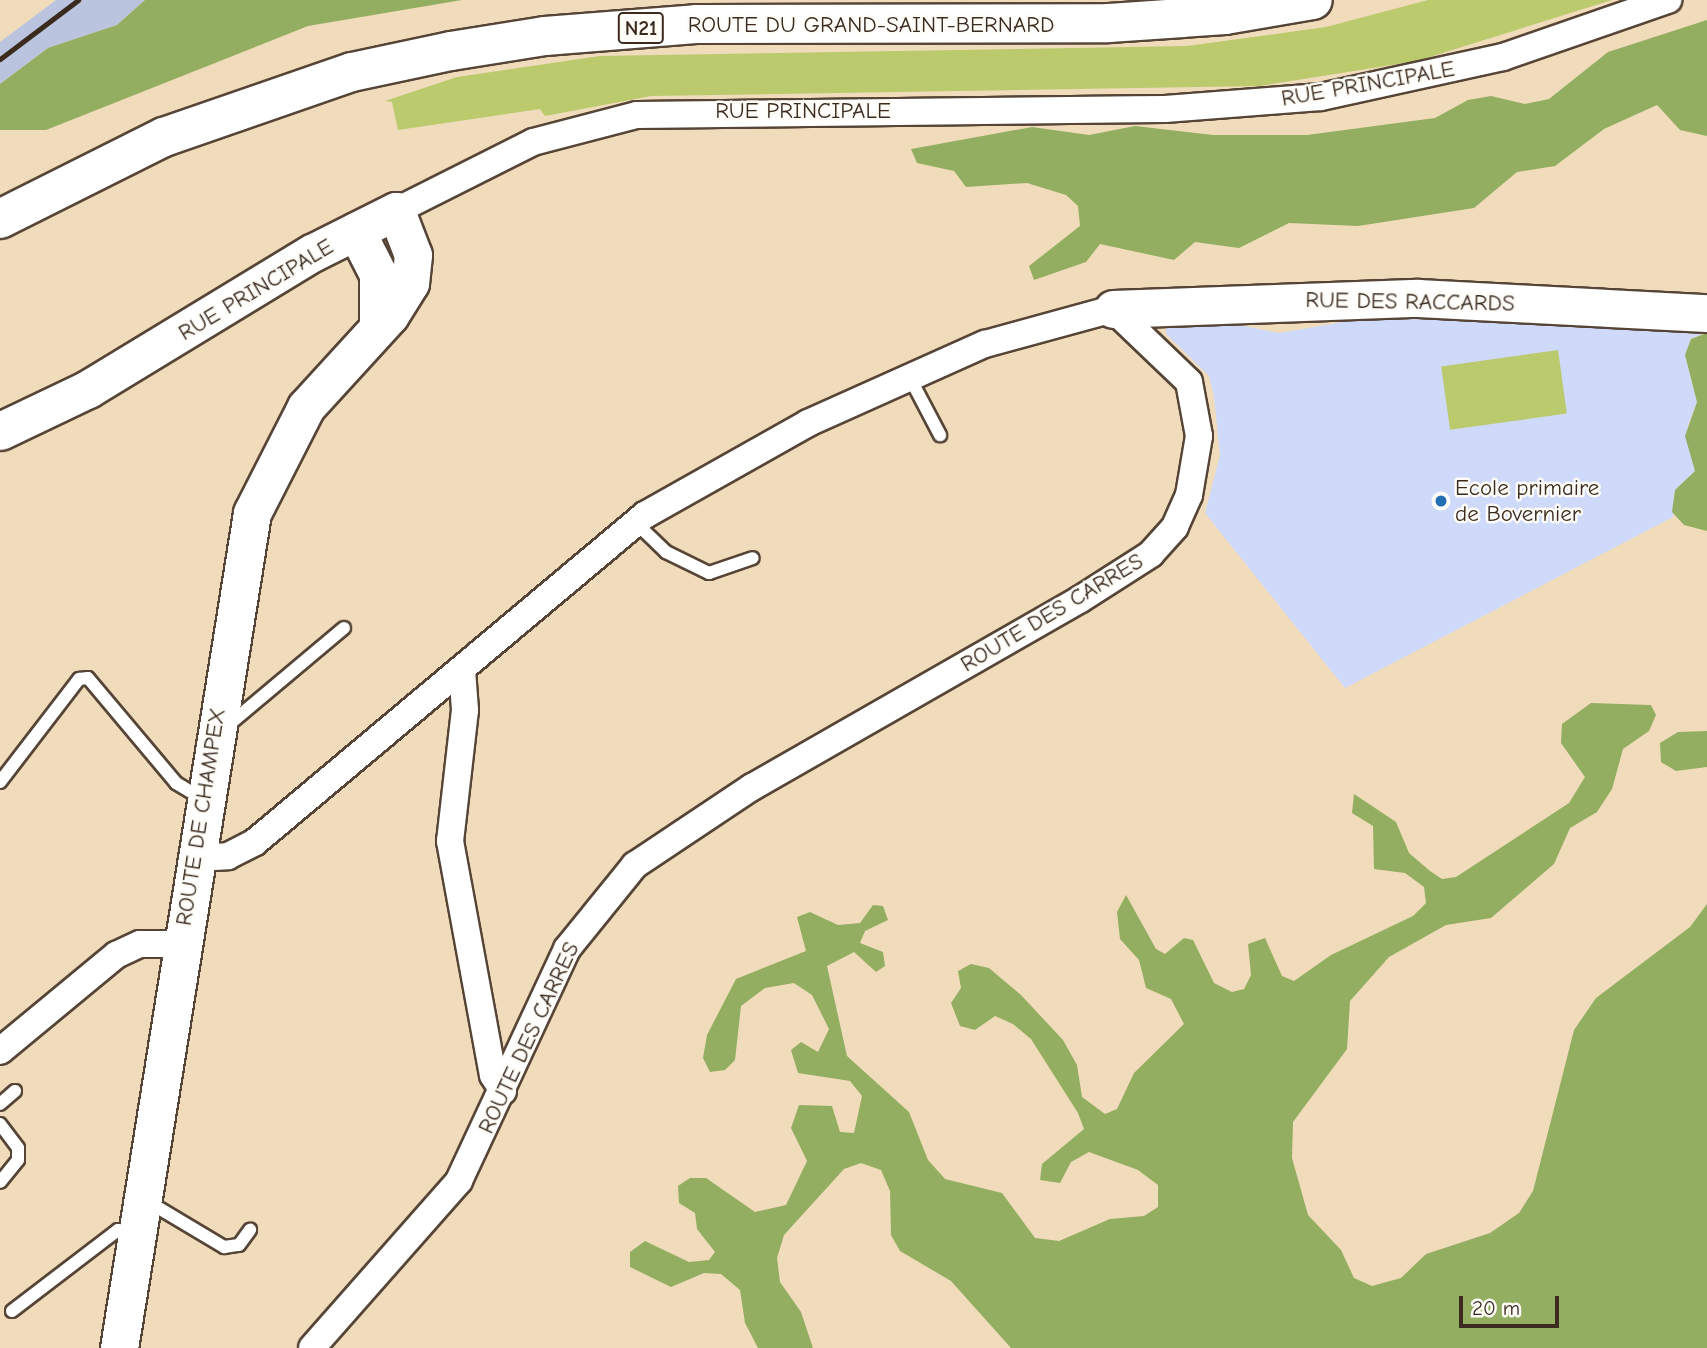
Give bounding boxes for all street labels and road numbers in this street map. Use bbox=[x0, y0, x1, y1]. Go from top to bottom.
road number: N21 bbox=[616, 10, 666, 46]
street label: ROUTE DU GRAND-SAINT-BERNARD bbox=[688, 11, 1054, 39]
street label: RUE PRINCIPALE bbox=[1279, 55, 1457, 113]
street label: RUE PRINCIPALE bbox=[715, 97, 891, 125]
street label: RUE PRINCIPALE bbox=[174, 233, 338, 347]
street label: RUE DES RACCARDS bbox=[1305, 286, 1515, 318]
street label: ROUTE DES CARRES bbox=[956, 548, 1148, 678]
street label: ROUTE DE CHAMPEX bbox=[170, 706, 232, 928]
street label: ROUTE DES CARRES bbox=[473, 938, 585, 1138]

